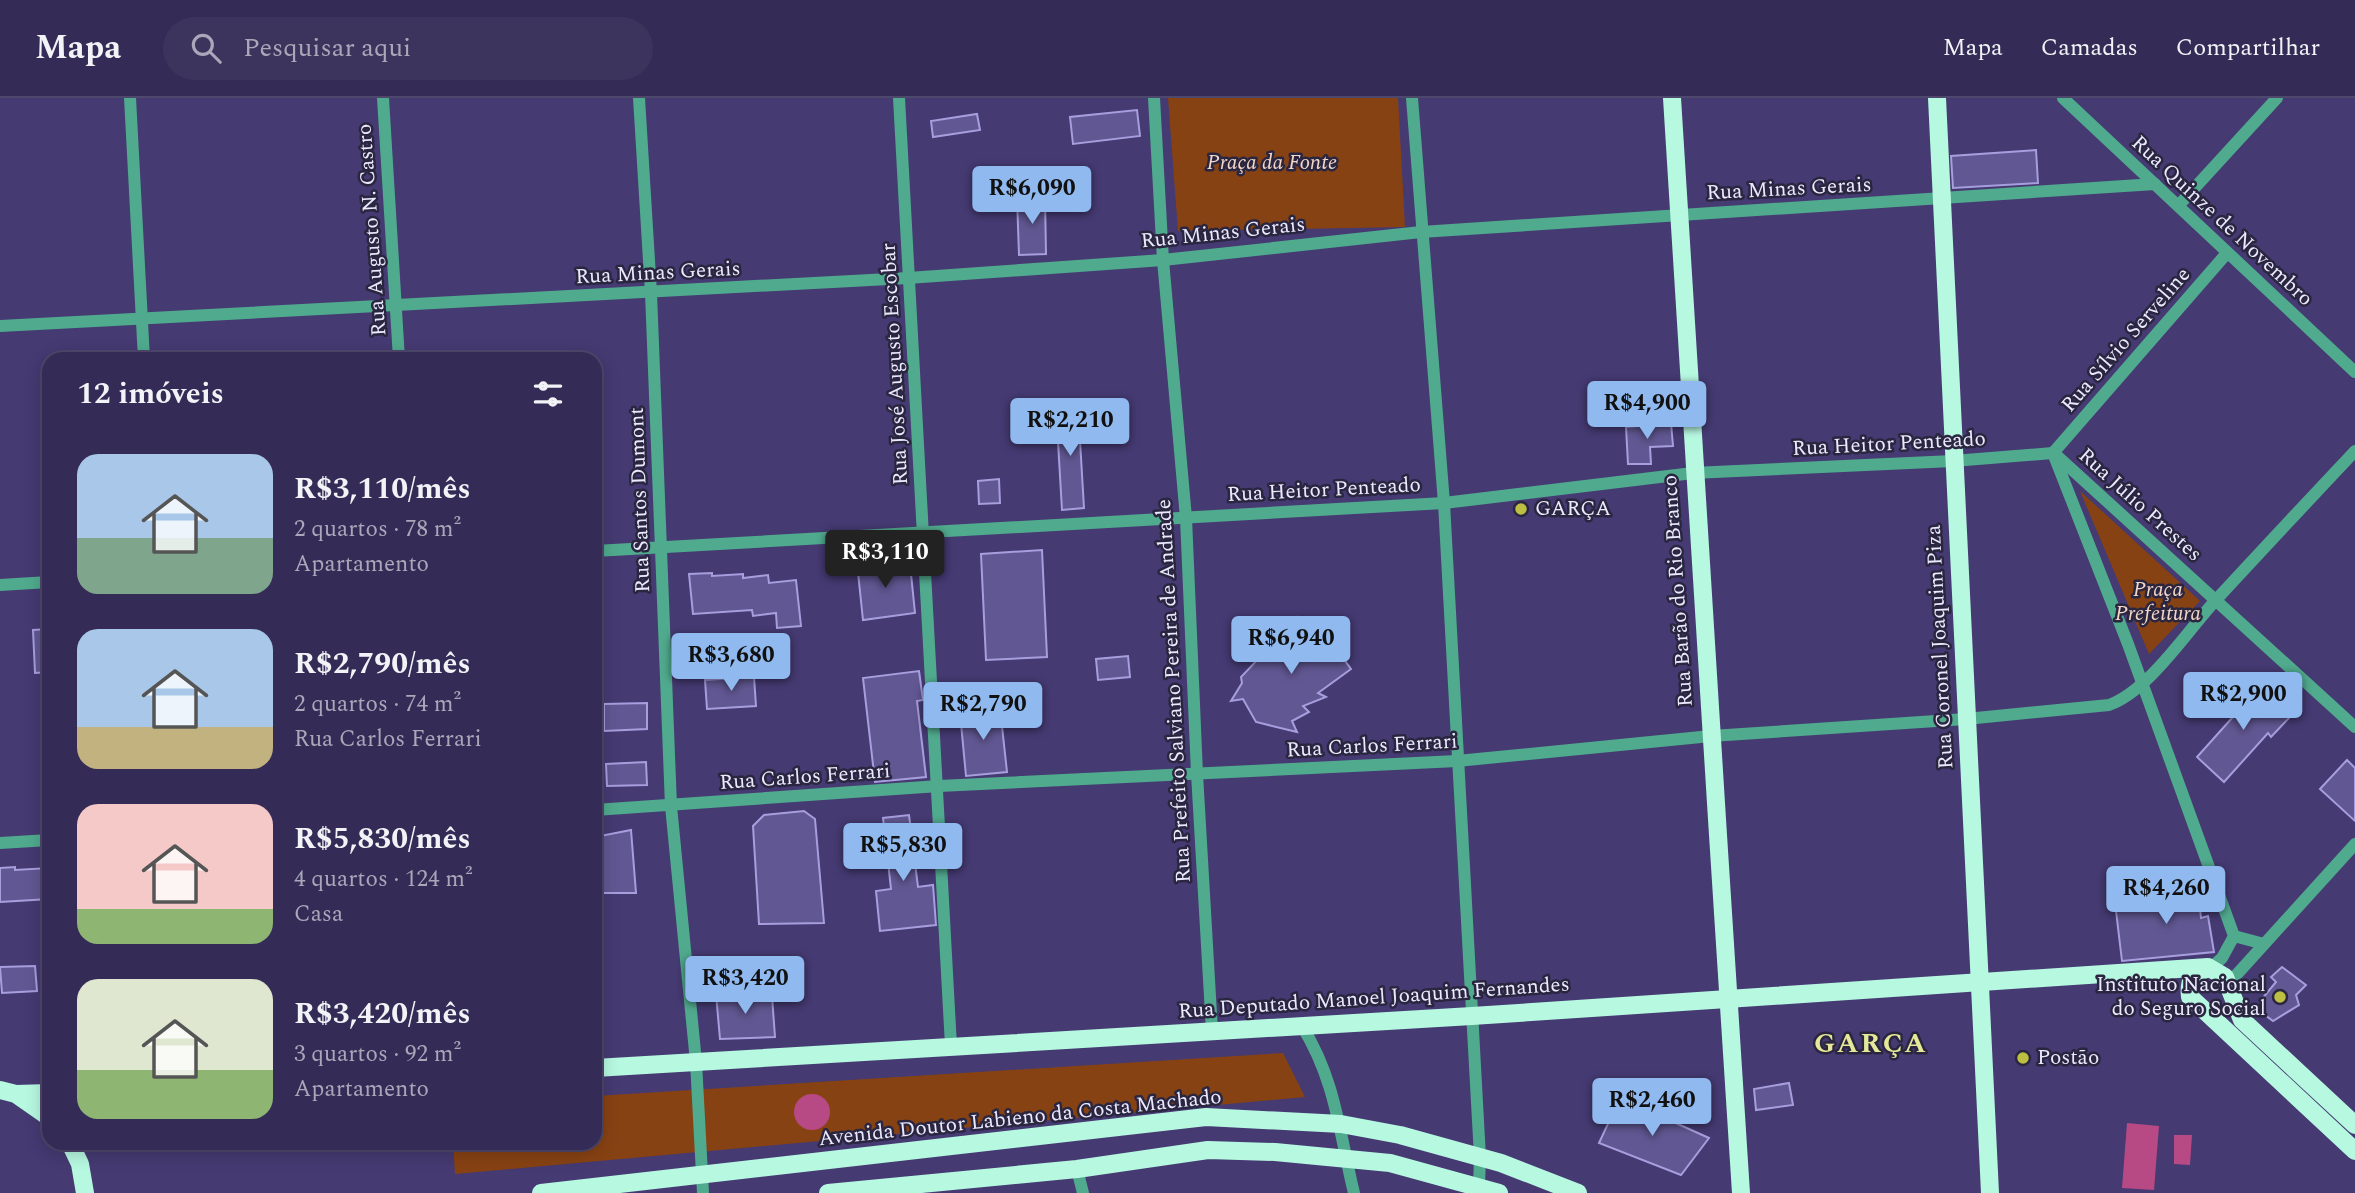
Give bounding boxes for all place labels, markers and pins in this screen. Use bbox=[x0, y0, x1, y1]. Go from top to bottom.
pin: R$6,090 bbox=[967, 166, 1097, 226]
pin: R$4,900 bbox=[1582, 382, 1712, 441]
pin: R$2,210 bbox=[1005, 398, 1135, 458]
place label: GARÇA bbox=[1535, 493, 1611, 525]
marker: GARÇA bbox=[1513, 501, 1529, 517]
pin: R$3,110 bbox=[820, 531, 950, 590]
pin: R$6,940 bbox=[1226, 616, 1356, 676]
pin: R$3,680 bbox=[666, 634, 796, 693]
pin: R$2,900 bbox=[2178, 672, 2308, 732]
pin: R$2,790 bbox=[918, 682, 1048, 742]
pin: R$5,830 bbox=[838, 824, 968, 883]
pin: R$4,260 bbox=[2101, 866, 2231, 926]
pin: R$3,420 bbox=[680, 956, 810, 1016]
place label: Instituto Nacional do Seguro Social bbox=[2096, 969, 2266, 1025]
marker: Instituto Nacional do Seguro Social bbox=[2272, 989, 2288, 1005]
place label: Postão bbox=[2037, 1042, 2099, 1074]
marker: Postão bbox=[2015, 1050, 2031, 1066]
pin: R$2,460 bbox=[1587, 1079, 1717, 1138]

